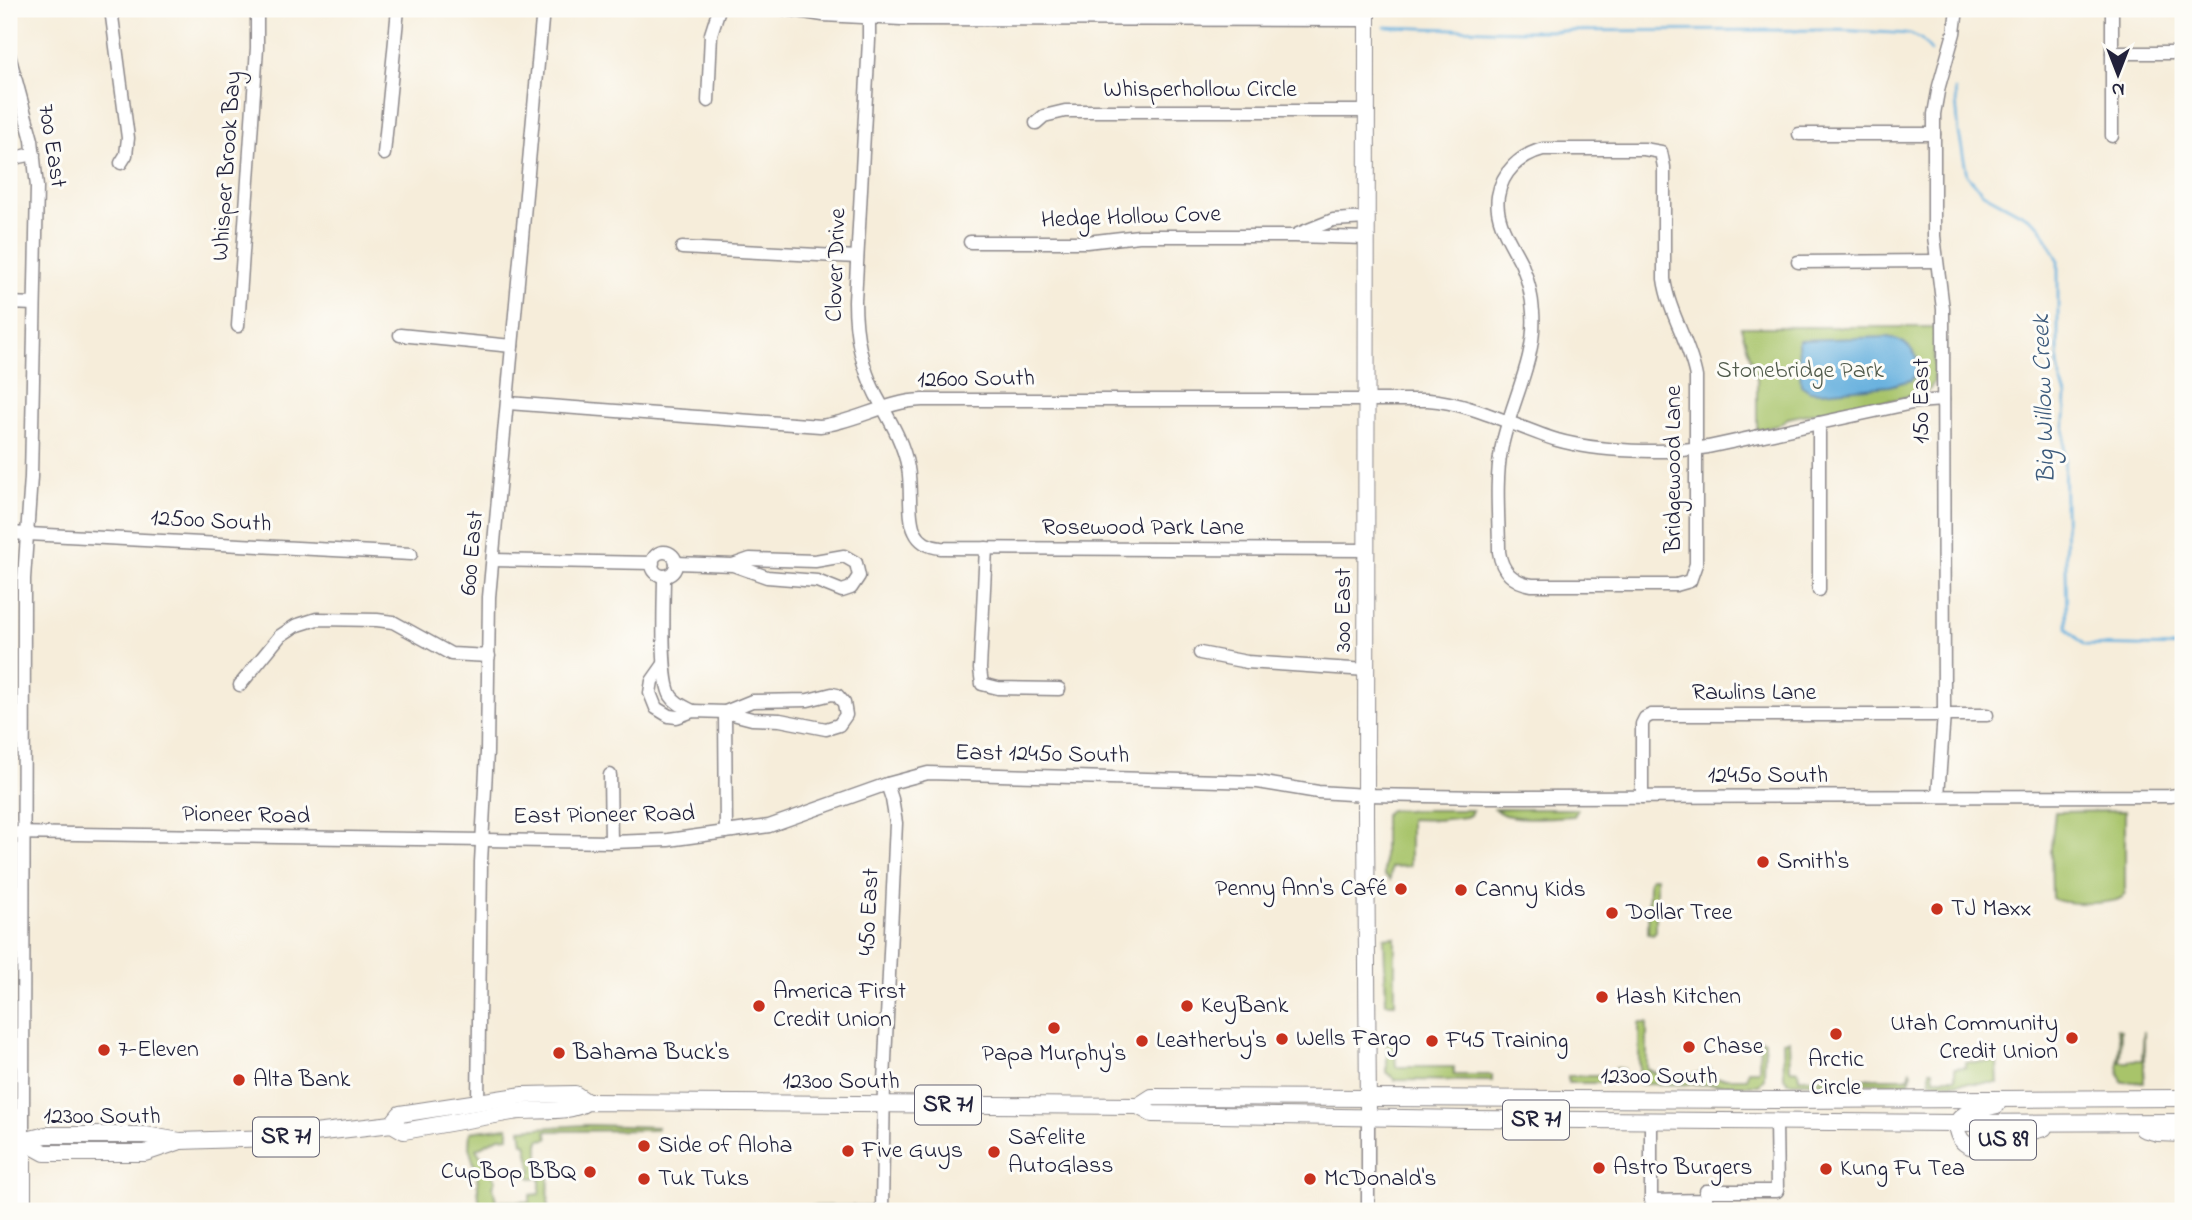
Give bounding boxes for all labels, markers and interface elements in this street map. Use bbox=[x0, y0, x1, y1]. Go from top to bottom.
north arrow bbox=[2084, 38, 2154, 108]
street label: Whisper Brook Bay bbox=[204, 70, 253, 262]
street label: Whisperhollow Circle bbox=[1103, 73, 1297, 108]
text: N bbox=[2111, 75, 2124, 102]
street label: 700 East bbox=[27, 102, 75, 190]
street label: Hedge Hollow Cove bbox=[1040, 197, 1222, 239]
street label: Clover Drive bbox=[818, 207, 856, 323]
water label: Big Willow Creek bbox=[2023, 312, 2067, 484]
park label: Stonebridge Park bbox=[1716, 354, 1884, 389]
street label: 150 East bbox=[1905, 358, 1940, 444]
street label: 12600 South bbox=[917, 361, 1035, 399]
street label: Bridgewood Lane bbox=[1657, 385, 1692, 554]
street label: 12500 South bbox=[150, 501, 272, 543]
street label: 600 East bbox=[452, 509, 494, 597]
street label: Rosewood Park Lane bbox=[1042, 511, 1244, 546]
street label: 300 East bbox=[1327, 568, 1362, 652]
street label: Rawlins Lane bbox=[1692, 676, 1816, 711]
street label: East 12450 South bbox=[955, 736, 1129, 774]
street label: 12450 South bbox=[1708, 759, 1828, 794]
street label: Pioneer Road bbox=[182, 797, 311, 835]
street label: East Pioneer Road bbox=[513, 797, 696, 835]
place label: Smith's bbox=[1777, 845, 1850, 880]
marker: Smith's bbox=[1755, 854, 1771, 870]
street label: 450 East bbox=[850, 867, 890, 957]
place label: Penny Ann's Café bbox=[1215, 872, 1387, 908]
place label: Canny Kids bbox=[1475, 873, 1586, 909]
marker: Penny Ann's Café bbox=[1393, 881, 1409, 897]
marker: Canny Kids bbox=[1453, 882, 1469, 898]
place label: TJ Maxx bbox=[1951, 892, 2032, 927]
place label: Dollar Tree bbox=[1625, 896, 1733, 931]
marker: TJ Maxx bbox=[1929, 901, 1945, 917]
marker: Dollar Tree bbox=[1604, 905, 1620, 921]
place label: America First Credit Union bbox=[773, 975, 906, 1038]
place label: Hash Kitchen bbox=[1616, 980, 1741, 1015]
place label: KeyBank bbox=[1201, 989, 1289, 1025]
marker: Hash Kitchen bbox=[1594, 989, 1610, 1005]
marker: America First Credit Union bbox=[751, 998, 767, 1014]
marker: KeyBank bbox=[1179, 998, 1195, 1014]
place label: Utah Community Credit Union bbox=[1890, 1007, 2058, 1070]
marker: Papa Murphy's bbox=[1046, 1020, 1062, 1036]
place label: Wells Fargo bbox=[1296, 1022, 1411, 1057]
place label: Leatherby's bbox=[1156, 1024, 1267, 1060]
place label: F45 Training bbox=[1445, 1024, 1568, 1059]
marker: Arctic Circle bbox=[1828, 1026, 1844, 1042]
place label: Chase bbox=[1703, 1030, 1764, 1065]
marker: Utah Community Credit Union bbox=[2064, 1030, 2080, 1046]
marker: Wells Fargo bbox=[1274, 1031, 1290, 1047]
place label: 7-Eleven bbox=[118, 1033, 199, 1068]
marker: Leatherby's bbox=[1134, 1033, 1150, 1049]
marker: F45 Training bbox=[1424, 1033, 1440, 1049]
place label: Bahama Buck's bbox=[572, 1036, 730, 1071]
place label: Papa Murphy's bbox=[982, 1037, 1126, 1073]
marker: Chase bbox=[1681, 1039, 1697, 1055]
marker: 7-Eleven bbox=[96, 1042, 112, 1058]
place label: Arctic Circle bbox=[1808, 1043, 1864, 1106]
marker: Bahama Buck's bbox=[551, 1045, 567, 1061]
street label: 12300 South bbox=[1600, 1060, 1718, 1095]
place label: Alta Bank bbox=[253, 1063, 351, 1098]
street label: 12300 South bbox=[782, 1065, 900, 1100]
marker: Alta Bank bbox=[231, 1072, 247, 1088]
road number: SR 71 bbox=[915, 1086, 981, 1124]
street label: 12300 South bbox=[43, 1100, 161, 1135]
road number: SR 71 bbox=[1503, 1100, 1569, 1140]
road number: SR 71 bbox=[253, 1118, 319, 1156]
road number: US 89 bbox=[1970, 1120, 2036, 1160]
place label: Safelite AutoGlass bbox=[1008, 1121, 1113, 1184]
place label: Side of Aloha bbox=[658, 1129, 793, 1164]
place label: Five Guys bbox=[861, 1134, 963, 1170]
marker: Side of Aloha bbox=[636, 1138, 652, 1154]
marker: Five Guys bbox=[840, 1143, 856, 1159]
marker: Safelite AutoGlass bbox=[986, 1144, 1002, 1160]
place label: Astro Burgers bbox=[1613, 1151, 1752, 1186]
place label: Kung Fu Tea bbox=[1840, 1152, 1965, 1187]
place label: CupBop BBQ bbox=[441, 1155, 577, 1190]
marker: Astro Burgers bbox=[1591, 1160, 1607, 1176]
marker: Kung Fu Tea bbox=[1818, 1161, 1834, 1177]
place label: Tuk Tuks bbox=[658, 1162, 749, 1197]
place label: McDonald's bbox=[1324, 1162, 1436, 1197]
marker: CupBop BBQ bbox=[582, 1164, 598, 1180]
marker: Tuk Tuks bbox=[636, 1171, 652, 1187]
marker: McDonald's bbox=[1302, 1171, 1318, 1187]

